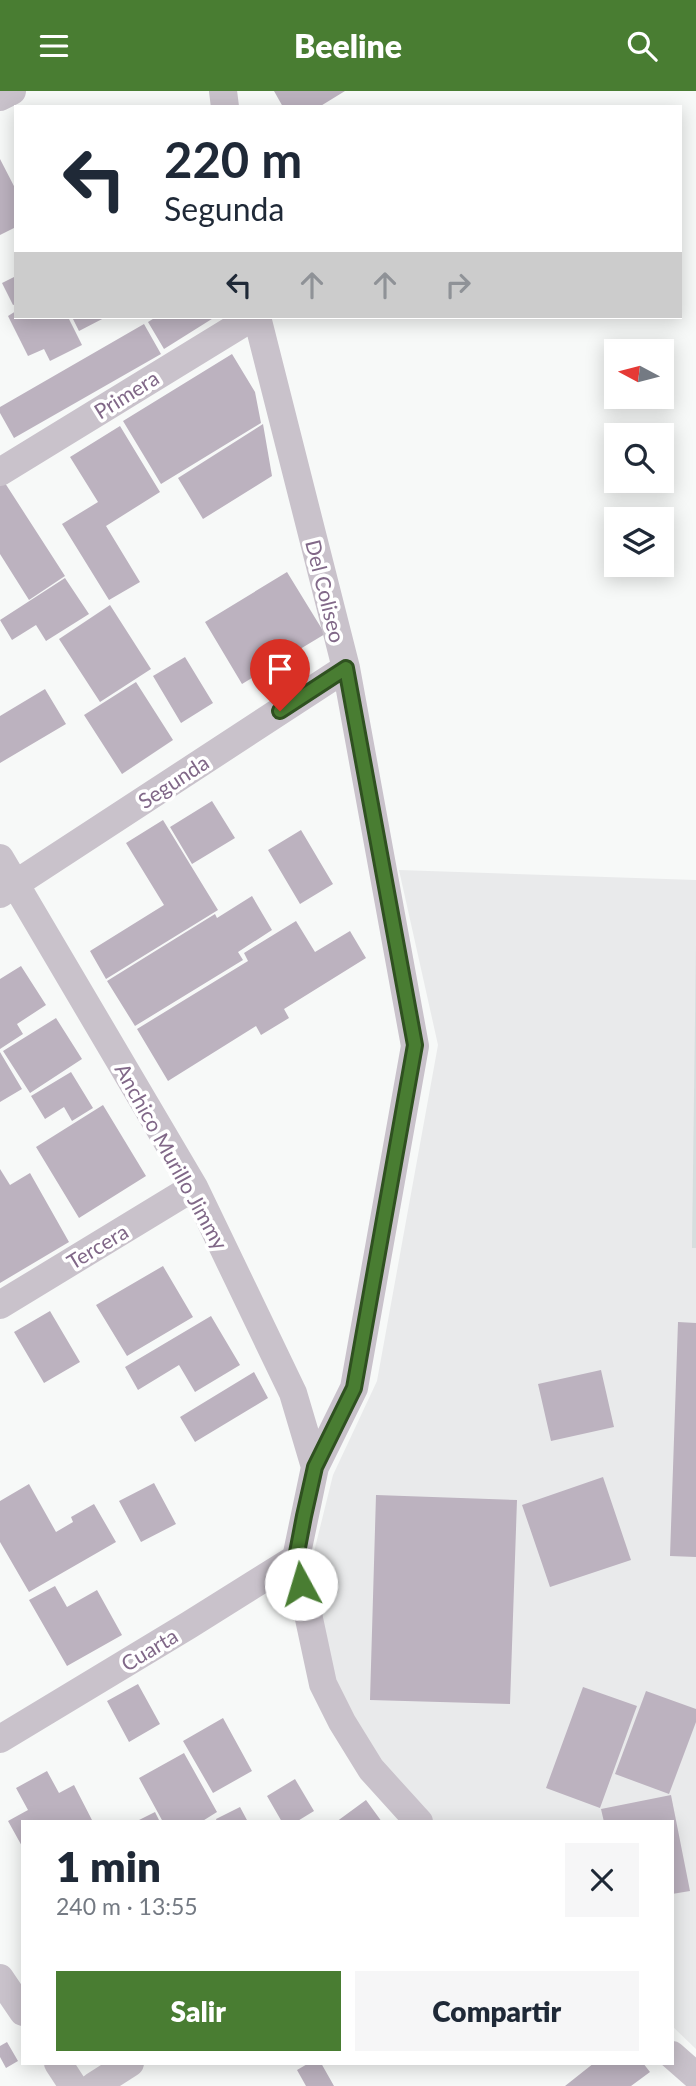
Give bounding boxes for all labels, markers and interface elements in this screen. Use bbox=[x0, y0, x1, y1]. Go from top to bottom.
text: Beeline bbox=[294, 26, 402, 65]
icon: menu bbox=[35, 27, 73, 65]
icon: search bbox=[623, 27, 661, 65]
text: 220 m bbox=[164, 130, 302, 188]
icon: left bbox=[49, 133, 140, 224]
text: Segunda bbox=[164, 189, 284, 228]
icon: left bbox=[220, 266, 258, 304]
icon: ahead bbox=[293, 266, 331, 304]
icon: ahead bbox=[366, 266, 404, 304]
icon: right bbox=[439, 266, 477, 304]
north arrow bbox=[604, 339, 674, 409]
map controls bbox=[604, 339, 674, 577]
street label: Primera bbox=[89, 364, 163, 424]
button: search bbox=[604, 423, 674, 493]
button: layers bbox=[604, 507, 674, 577]
street label: Del Coliseo bbox=[301, 537, 351, 645]
pin bbox=[250, 639, 310, 711]
icon: arrive bbox=[261, 650, 299, 688]
street label: Segunda bbox=[133, 749, 213, 813]
street label: Anchico Murillo Jimmy bbox=[110, 1059, 234, 1254]
street label: Tercera bbox=[62, 1218, 132, 1274]
position arrow bbox=[264, 1547, 338, 1621]
street label: Cuarta bbox=[116, 1622, 182, 1676]
text: 1 min bbox=[56, 1841, 161, 1891]
button: close bbox=[565, 1843, 639, 1917]
text: 240 m · 13:55 bbox=[56, 1892, 198, 1920]
button: Salir bbox=[56, 1971, 341, 2051]
button: Compartir bbox=[355, 1971, 639, 2051]

